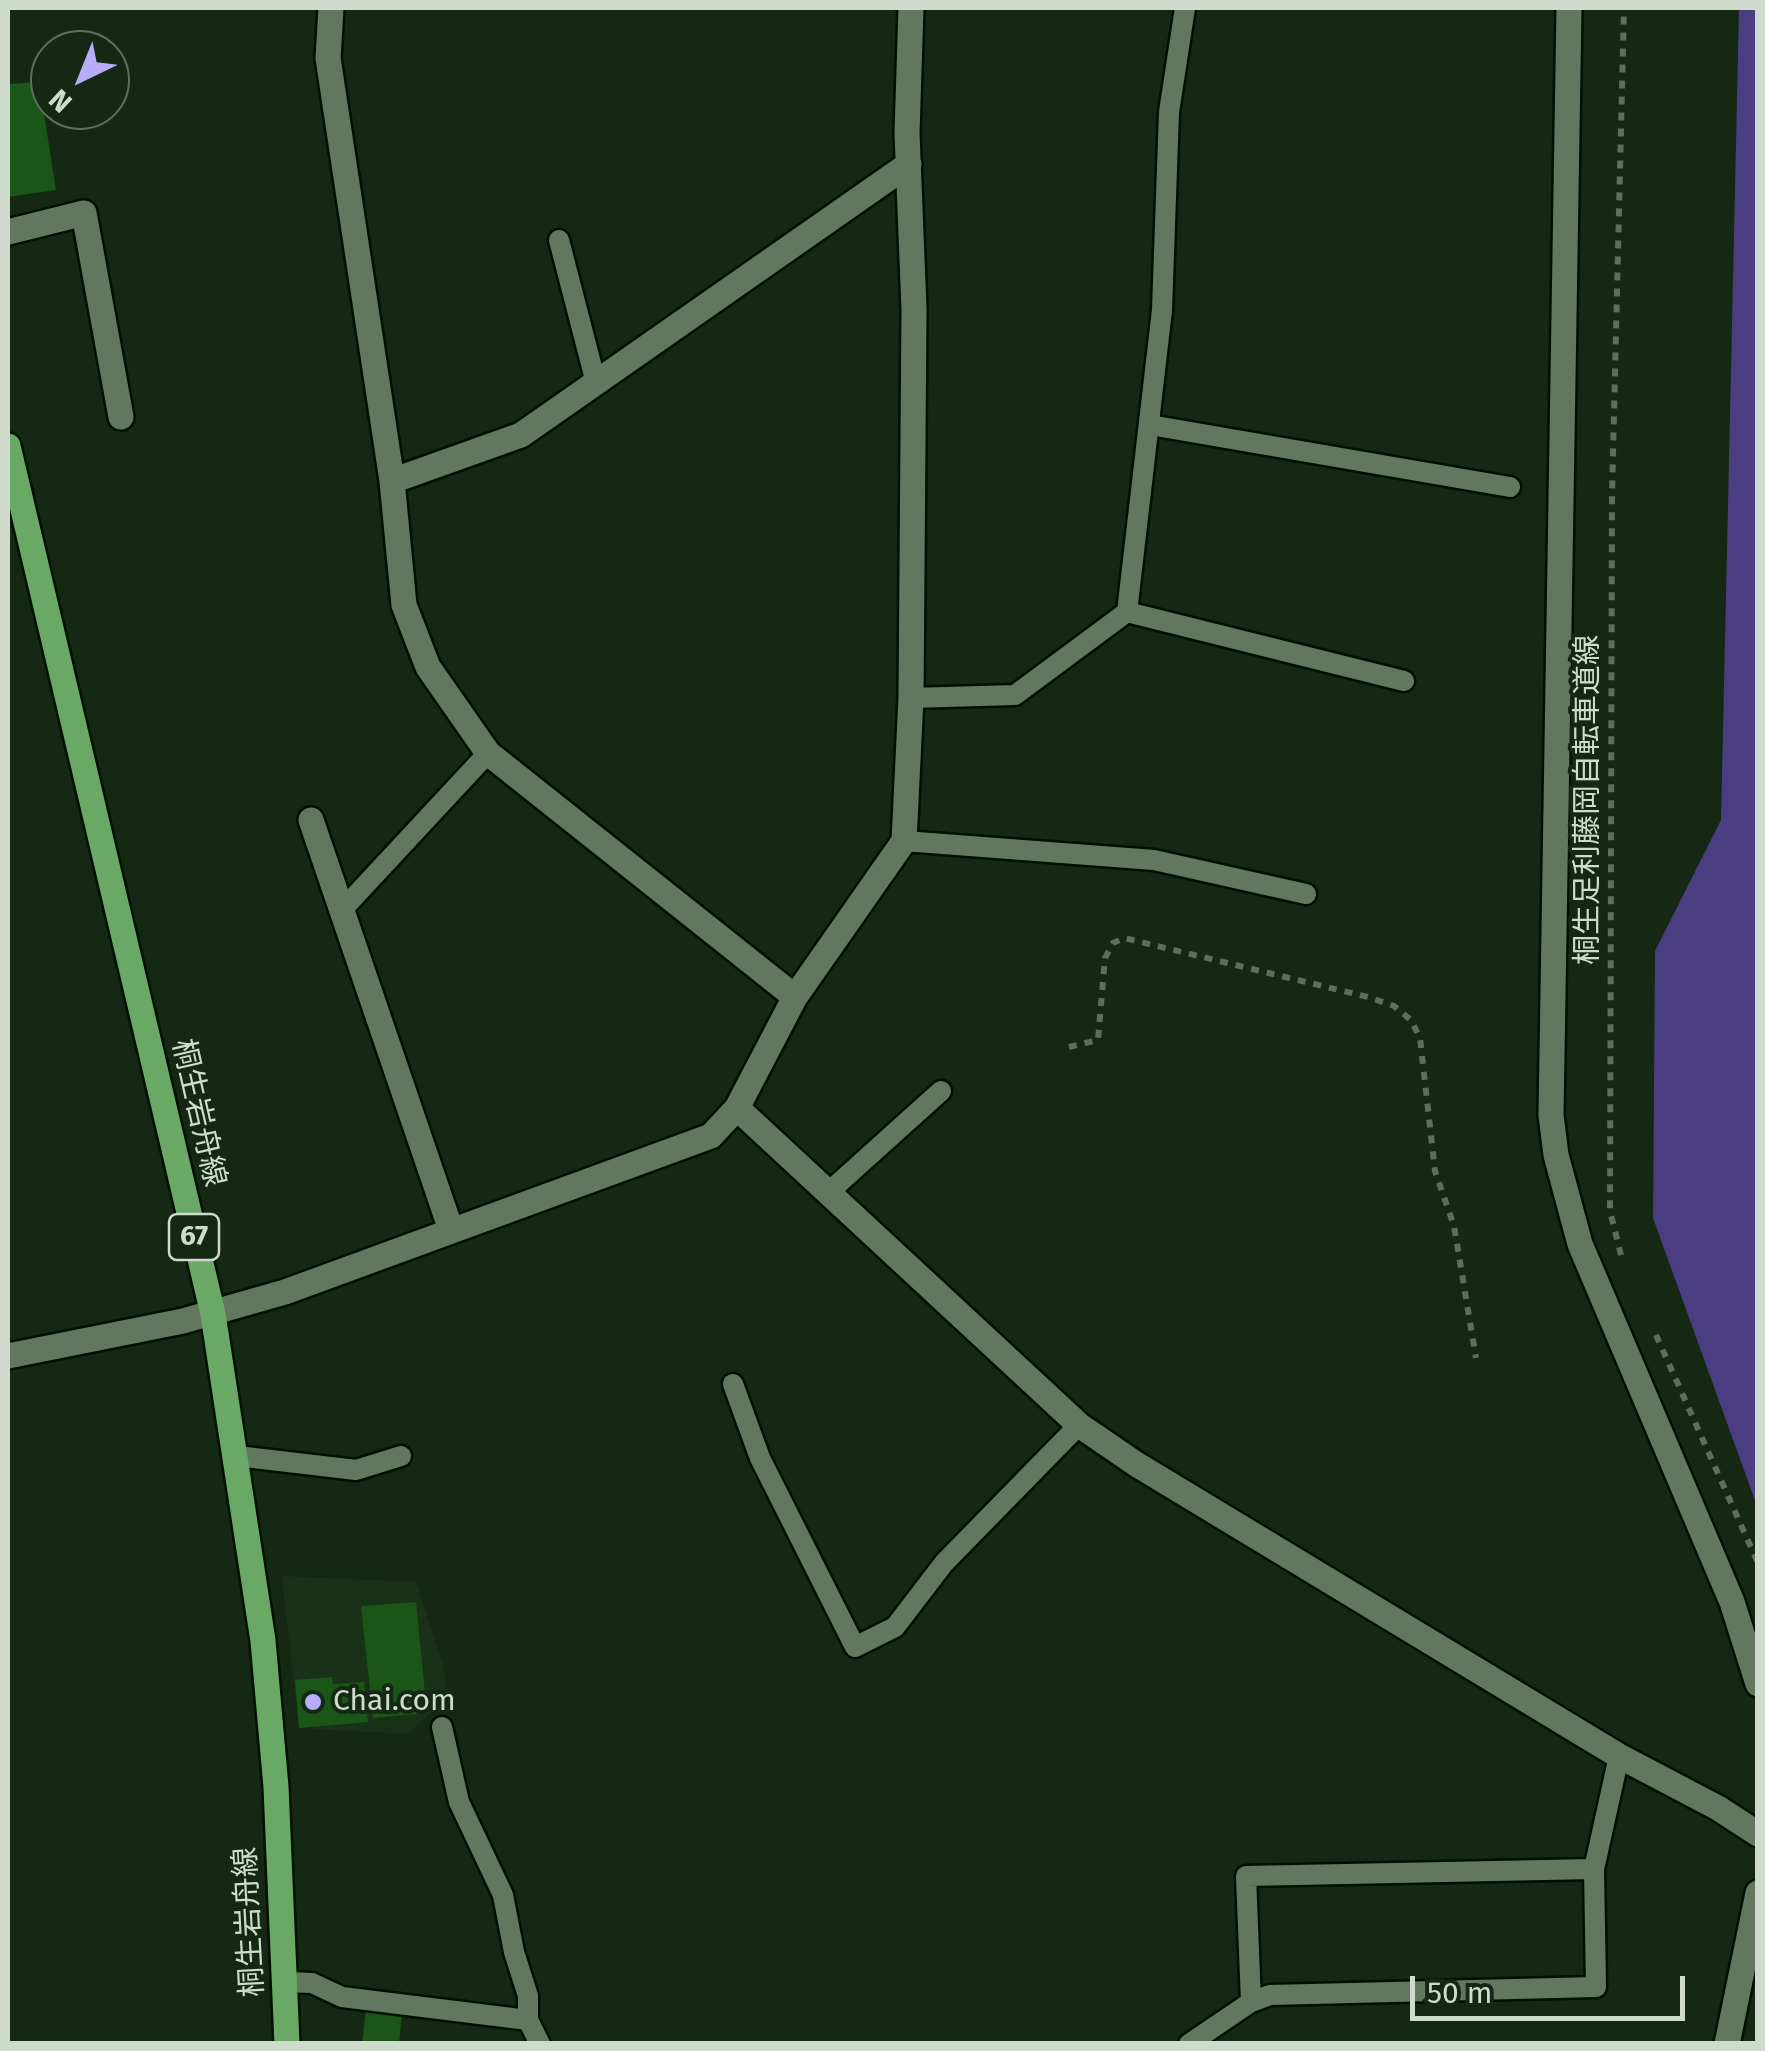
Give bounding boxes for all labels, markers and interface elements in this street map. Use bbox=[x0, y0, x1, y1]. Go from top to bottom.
north arrow bbox=[30, 30, 130, 130]
text: N bbox=[43, 82, 79, 119]
street label: 桐生足利藤岡自転車道線 bbox=[1571, 635, 1607, 965]
street label: 桐生岩舟線 bbox=[164, 1036, 232, 1190]
road number: 67 bbox=[169, 1214, 219, 1260]
place label: Chai.com bbox=[333, 1684, 456, 1720]
marker: Chai.com bbox=[302, 1691, 324, 1713]
street label: 桐生岩舟線 bbox=[228, 1846, 272, 1998]
scale bar bbox=[1415, 1956, 1690, 2018]
text: 50 m bbox=[1427, 1975, 1492, 2011]

